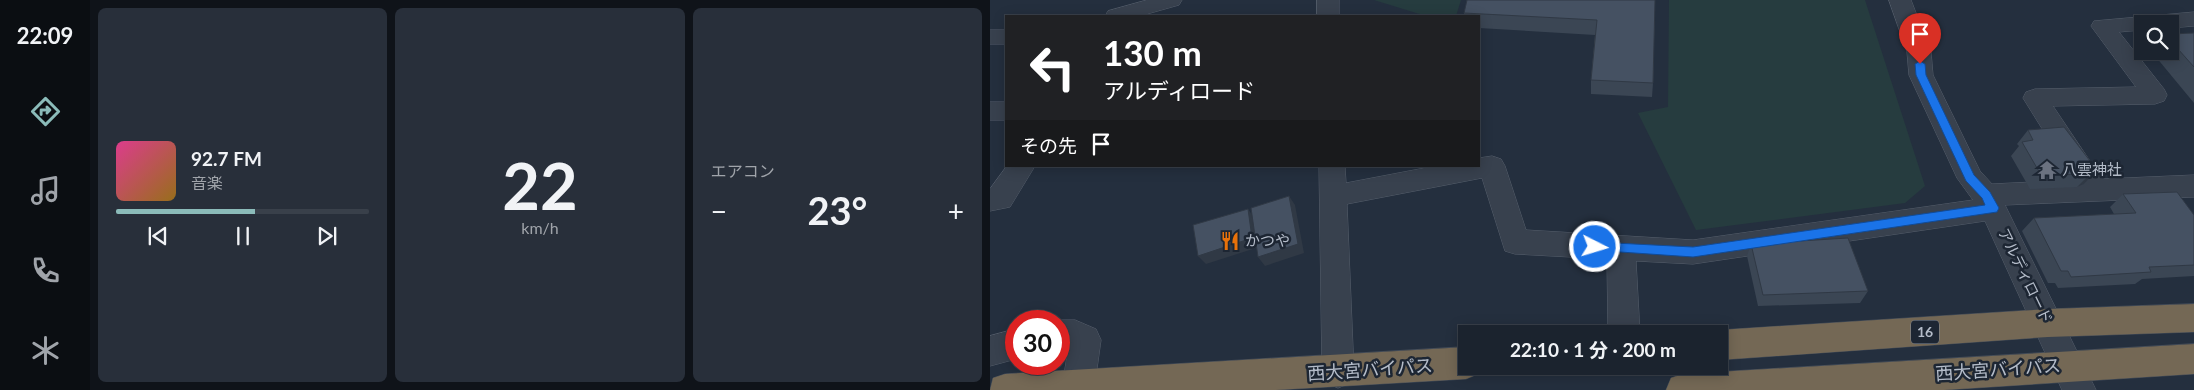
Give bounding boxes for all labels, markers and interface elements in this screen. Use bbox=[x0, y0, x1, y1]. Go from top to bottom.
pin bbox=[1899, 13, 1941, 64]
map controls bbox=[2134, 15, 2179, 60]
button: search bbox=[2134, 15, 2179, 60]
icon: arrive bbox=[1906, 20, 1934, 48]
text: 22:09 bbox=[17, 22, 73, 49]
text: 130 m bbox=[1103, 31, 1202, 73]
icon: left bbox=[1020, 35, 1085, 100]
text: アルディロード bbox=[1103, 77, 1255, 104]
icon: directions bbox=[28, 94, 63, 129]
icon: arrive bbox=[1087, 130, 1115, 158]
text: その先 bbox=[1020, 134, 1077, 157]
text: 22 bbox=[502, 146, 578, 224]
text: 92.7 FM bbox=[191, 147, 262, 170]
temple icon: 八雲神社 bbox=[2036, 159, 2058, 181]
place label: 八雲神社 bbox=[2062, 160, 2122, 178]
text: エアコン bbox=[711, 161, 775, 180]
icon: music bbox=[28, 173, 63, 208]
text: 音楽 bbox=[191, 173, 223, 192]
text: 23° bbox=[807, 187, 867, 233]
text: − bbox=[711, 194, 727, 228]
text: + bbox=[948, 194, 964, 228]
text: km/h bbox=[521, 218, 559, 237]
position arrow bbox=[1568, 220, 1620, 272]
icon: previous bbox=[144, 222, 172, 250]
icon: pause bbox=[229, 222, 257, 250]
icon: next bbox=[313, 222, 341, 250]
street label: アルディロード bbox=[1995, 225, 2057, 326]
restaurant icon: かつや bbox=[1219, 230, 1241, 252]
place label: かつや bbox=[1245, 231, 1290, 249]
icon: phone bbox=[28, 253, 63, 288]
speed limit sign: 30 bbox=[1005, 310, 1070, 375]
road number: 16 bbox=[1911, 321, 1939, 344]
icon: climate bbox=[28, 333, 63, 368]
text: 22:10 · 1 分 · 200 m bbox=[1510, 338, 1676, 361]
street label: 西大宮バイパス bbox=[1306, 354, 1433, 384]
street label: 西大宮バイパス bbox=[1934, 354, 2061, 384]

